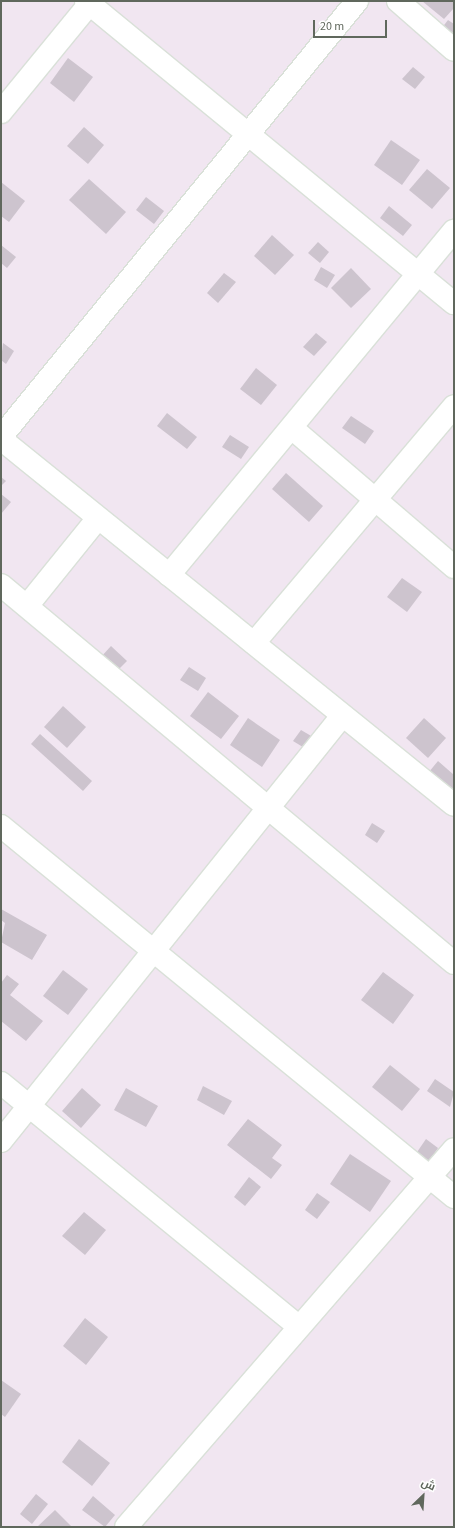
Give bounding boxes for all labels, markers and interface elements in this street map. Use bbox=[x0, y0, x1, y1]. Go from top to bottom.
scale bar bbox=[315, 12, 389, 38]
text: 20 m bbox=[320, 18, 344, 35]
text: ش bbox=[419, 1475, 438, 1494]
north arrow bbox=[403, 1476, 443, 1516]

